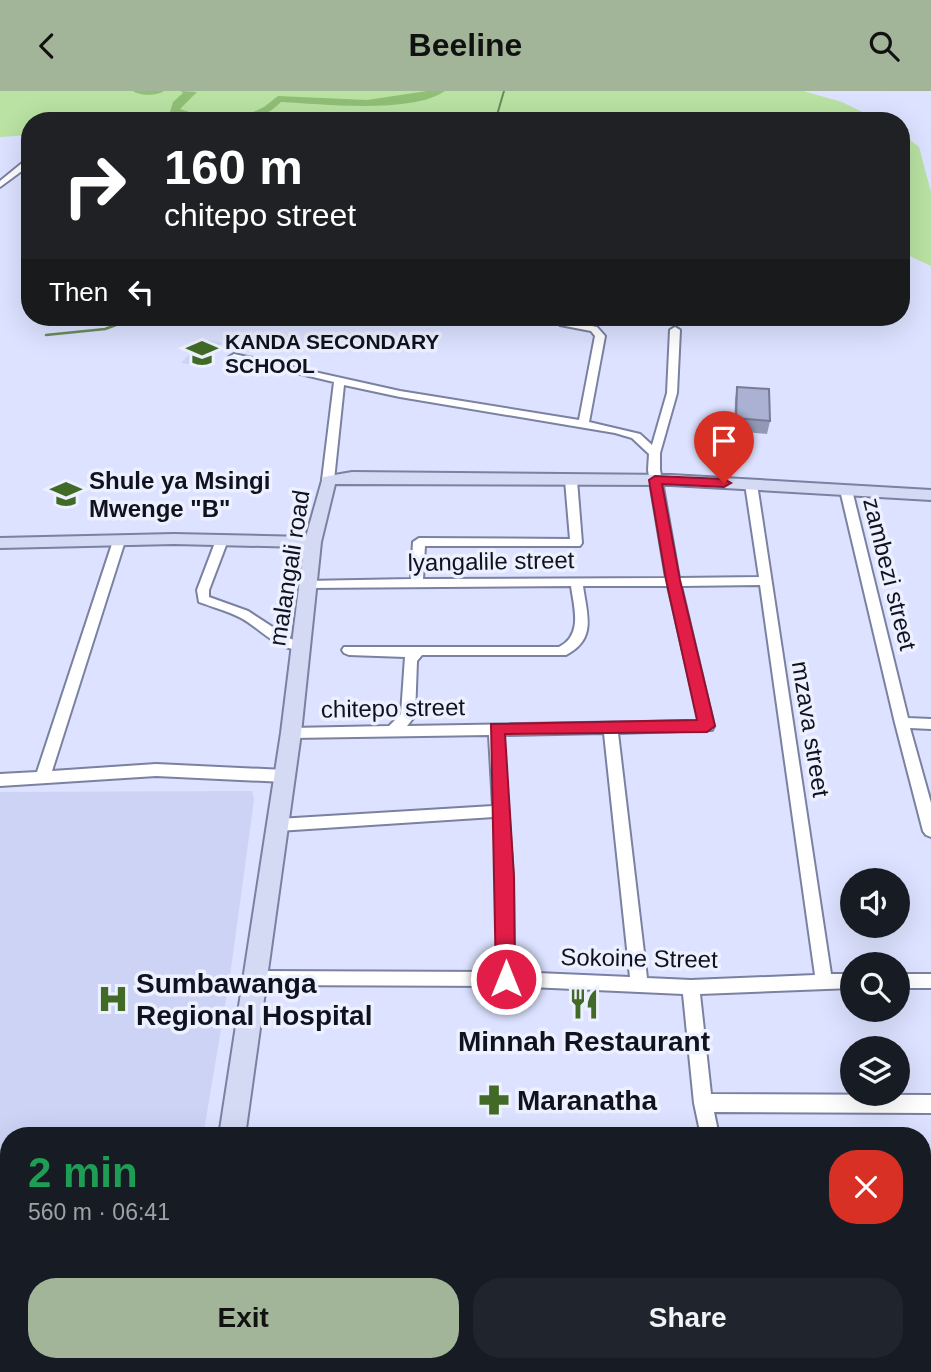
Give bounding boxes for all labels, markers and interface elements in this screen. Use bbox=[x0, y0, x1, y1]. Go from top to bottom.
icon: back bbox=[28, 27, 66, 65]
text: Beeline bbox=[409, 27, 522, 63]
icon: search bbox=[865, 27, 903, 65]
icon: right bbox=[49, 140, 140, 231]
text: 160 m bbox=[164, 140, 303, 194]
text: chitepo street bbox=[164, 197, 356, 233]
icon: left bbox=[122, 273, 160, 311]
text: Then bbox=[49, 277, 108, 307]
place label: KANDA SECONDARY SCHOOL bbox=[225, 330, 439, 377]
school or university icon: KANDA SECONDARY SCHOOL bbox=[185, 336, 219, 370]
pin bbox=[694, 411, 754, 483]
icon: arrive bbox=[705, 422, 743, 460]
place label: Shule ya Msingi Mwenge "B" bbox=[89, 467, 270, 522]
school or university icon: Shule ya Msingi Mwenge "B" bbox=[49, 477, 83, 511]
street label: malangali road bbox=[263, 488, 315, 648]
street label: zambezi street bbox=[858, 495, 922, 653]
street label: lyangalile street bbox=[407, 546, 575, 576]
street label: mzava street bbox=[787, 659, 835, 799]
street label: chitepo street bbox=[321, 693, 466, 723]
map controls bbox=[840, 868, 910, 1106]
button: sound bbox=[840, 868, 910, 938]
position arrow bbox=[469, 942, 543, 1016]
street label: Sokoine Street bbox=[560, 943, 718, 973]
button: search bbox=[840, 952, 910, 1022]
place label: Sumbawanga Regional Hospital bbox=[136, 968, 372, 1031]
hospital icon: Sumbawanga Regional Hospital bbox=[96, 982, 130, 1016]
restaurant icon: Minnah Restaurant bbox=[567, 987, 601, 1021]
place label: Minnah Restaurant bbox=[458, 1026, 710, 1057]
button: layers bbox=[840, 1036, 910, 1106]
pharmacy icon: Maranatha bbox=[477, 1083, 511, 1117]
place label: Maranatha bbox=[517, 1085, 657, 1116]
text: 2 min bbox=[28, 1149, 138, 1196]
button: close bbox=[829, 1150, 903, 1224]
text: 560 m · 06:41 bbox=[28, 1199, 170, 1225]
button: Exit bbox=[28, 1278, 459, 1358]
button: Share bbox=[473, 1278, 903, 1358]

